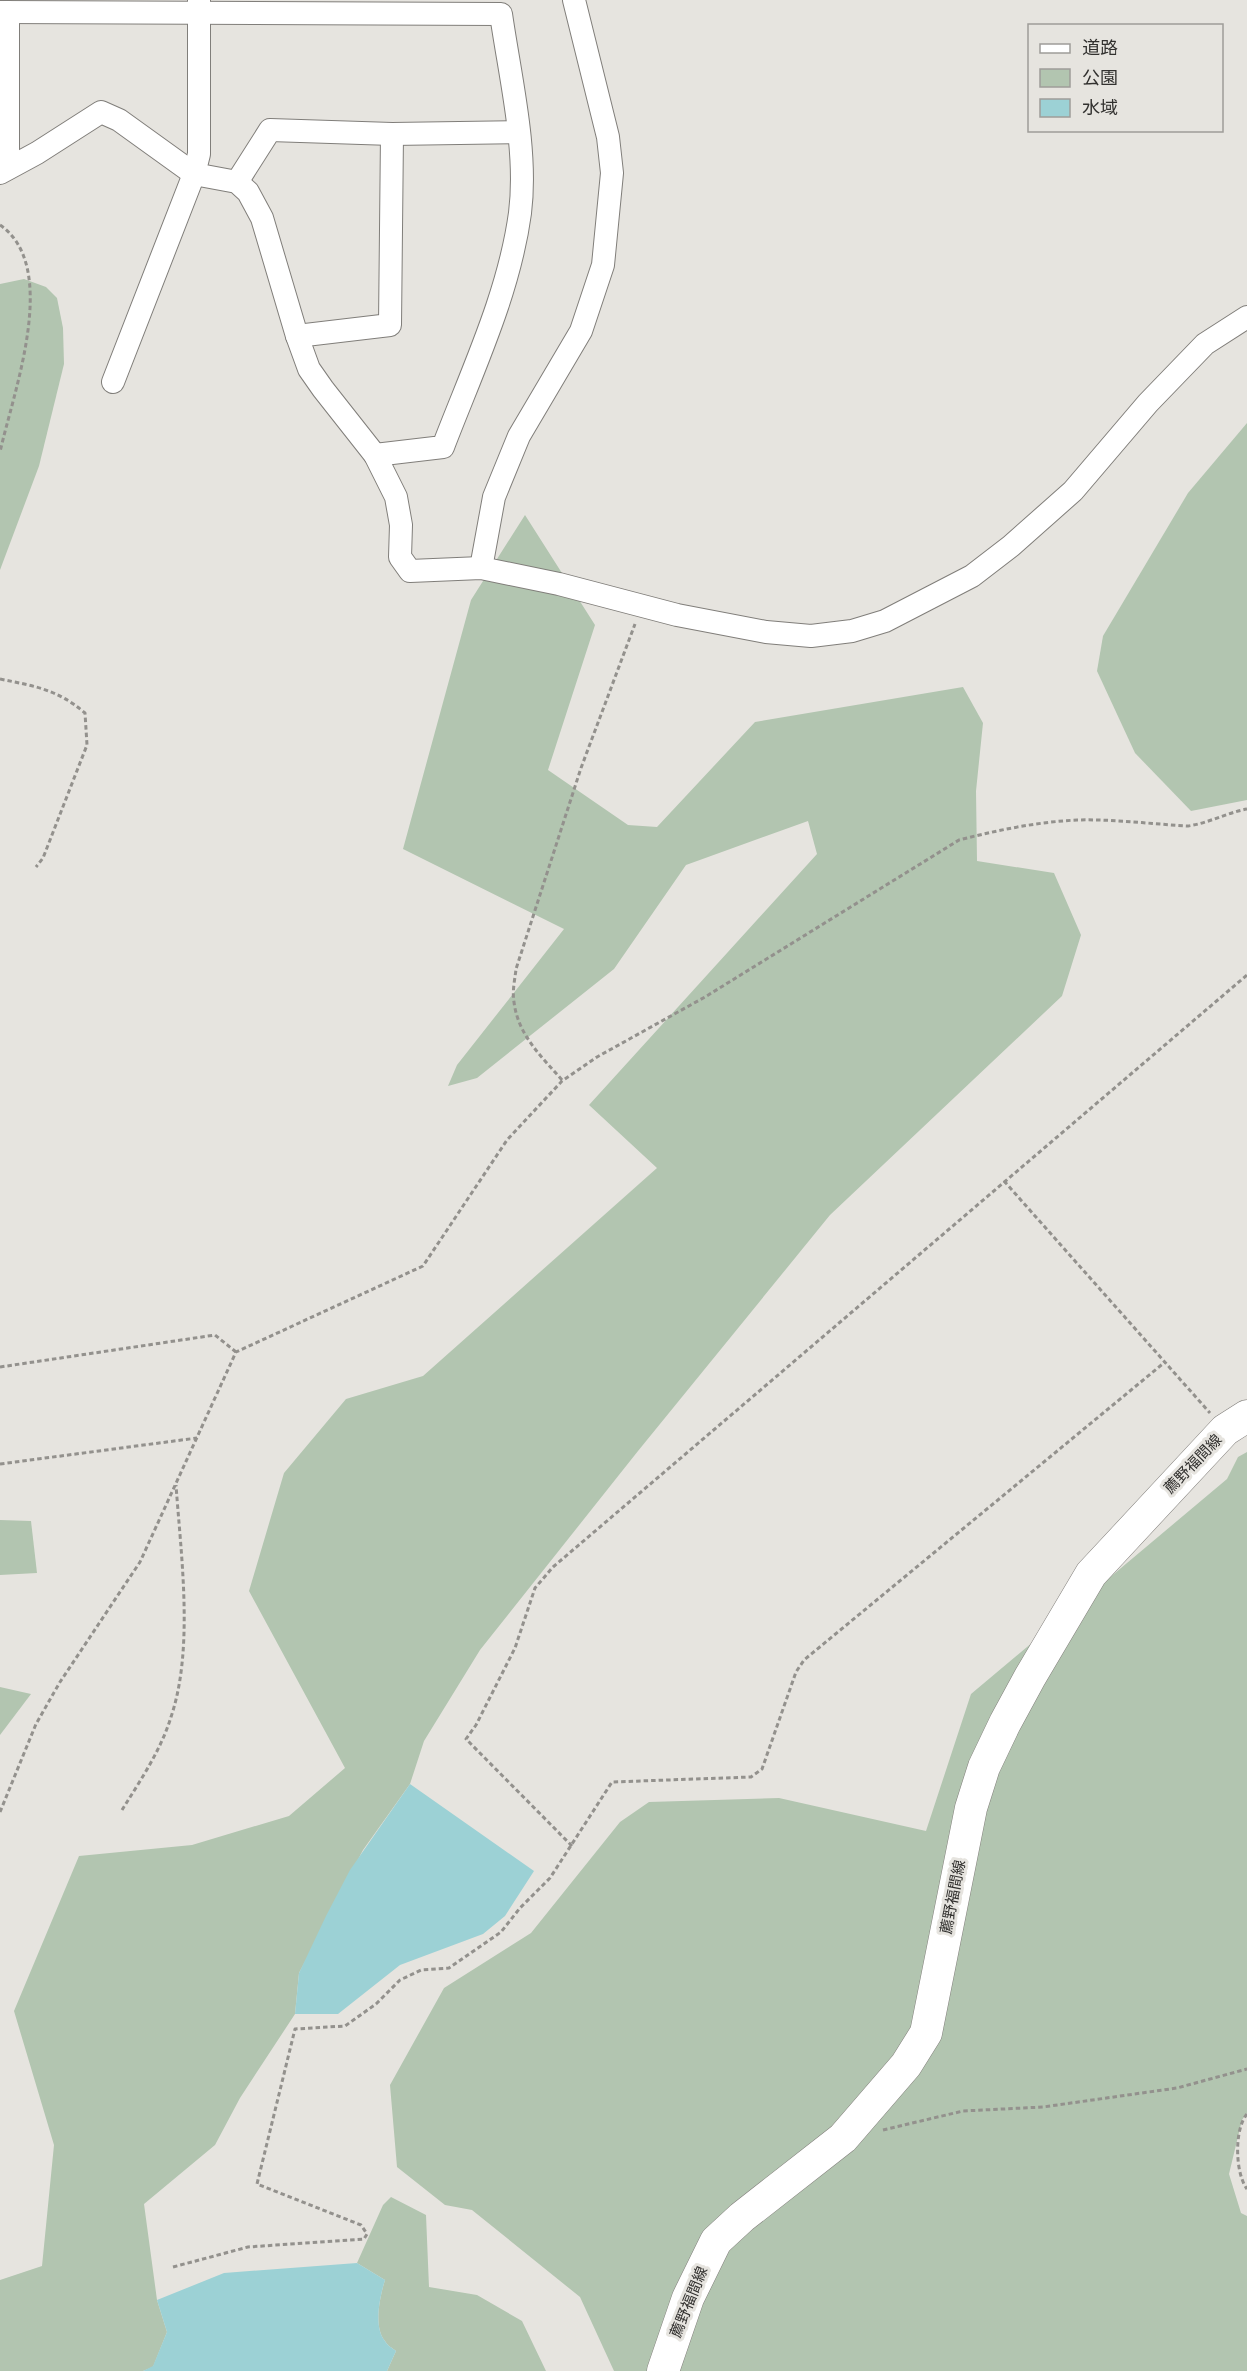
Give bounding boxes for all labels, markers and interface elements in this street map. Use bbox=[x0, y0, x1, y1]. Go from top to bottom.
legend bbox=[1028, 24, 1223, 132]
text: 道路 bbox=[1082, 35, 1118, 59]
text: 公園 bbox=[1082, 65, 1118, 89]
text: 水域 bbox=[1082, 95, 1118, 119]
street label: 薦野福間線 bbox=[1159, 1429, 1226, 1497]
street label: 薦野福間線 bbox=[935, 1858, 969, 1936]
street label: 薦野福間線 bbox=[665, 2263, 711, 2340]

